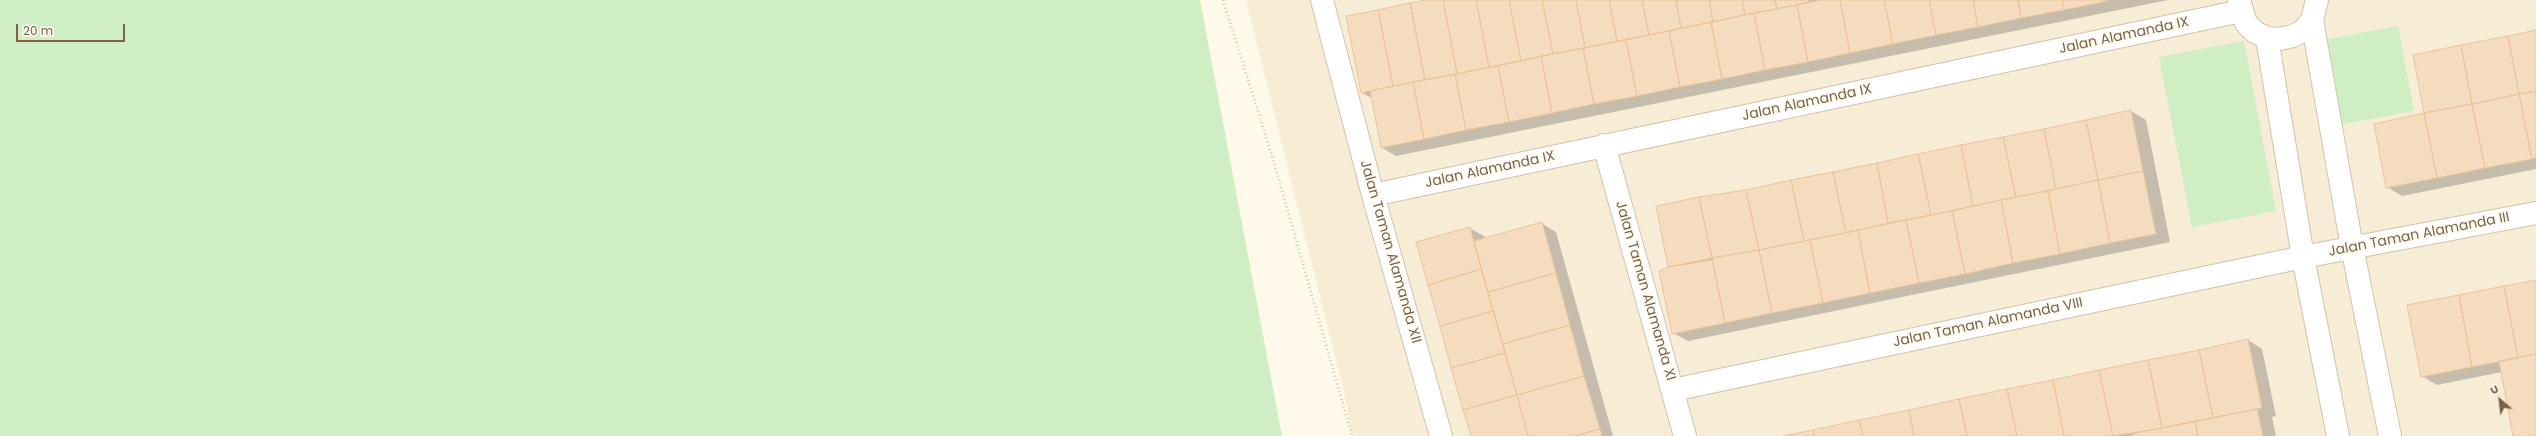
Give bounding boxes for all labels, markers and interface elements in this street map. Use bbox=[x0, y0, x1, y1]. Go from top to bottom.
street label: Jalan Alamanda IX bbox=[2057, 14, 2191, 58]
scale bar bbox=[18, 16, 127, 42]
text: 20 m bbox=[23, 22, 53, 39]
street label: Jalan Alamanda IX bbox=[1740, 81, 1874, 125]
street label: Jalan Alamanda IX bbox=[1423, 148, 1557, 192]
street label: Jalan Taman Alamanda XII bbox=[1356, 159, 1424, 345]
street label: Jalan Taman Alamanda XI bbox=[1611, 199, 1679, 383]
street label: Jalan Taman Alamanda III bbox=[2327, 209, 2511, 261]
street label: Jalan Taman Alamanda VIII bbox=[1891, 295, 2085, 351]
north arrow bbox=[2480, 380, 2520, 420]
text: U bbox=[2487, 381, 2502, 398]

